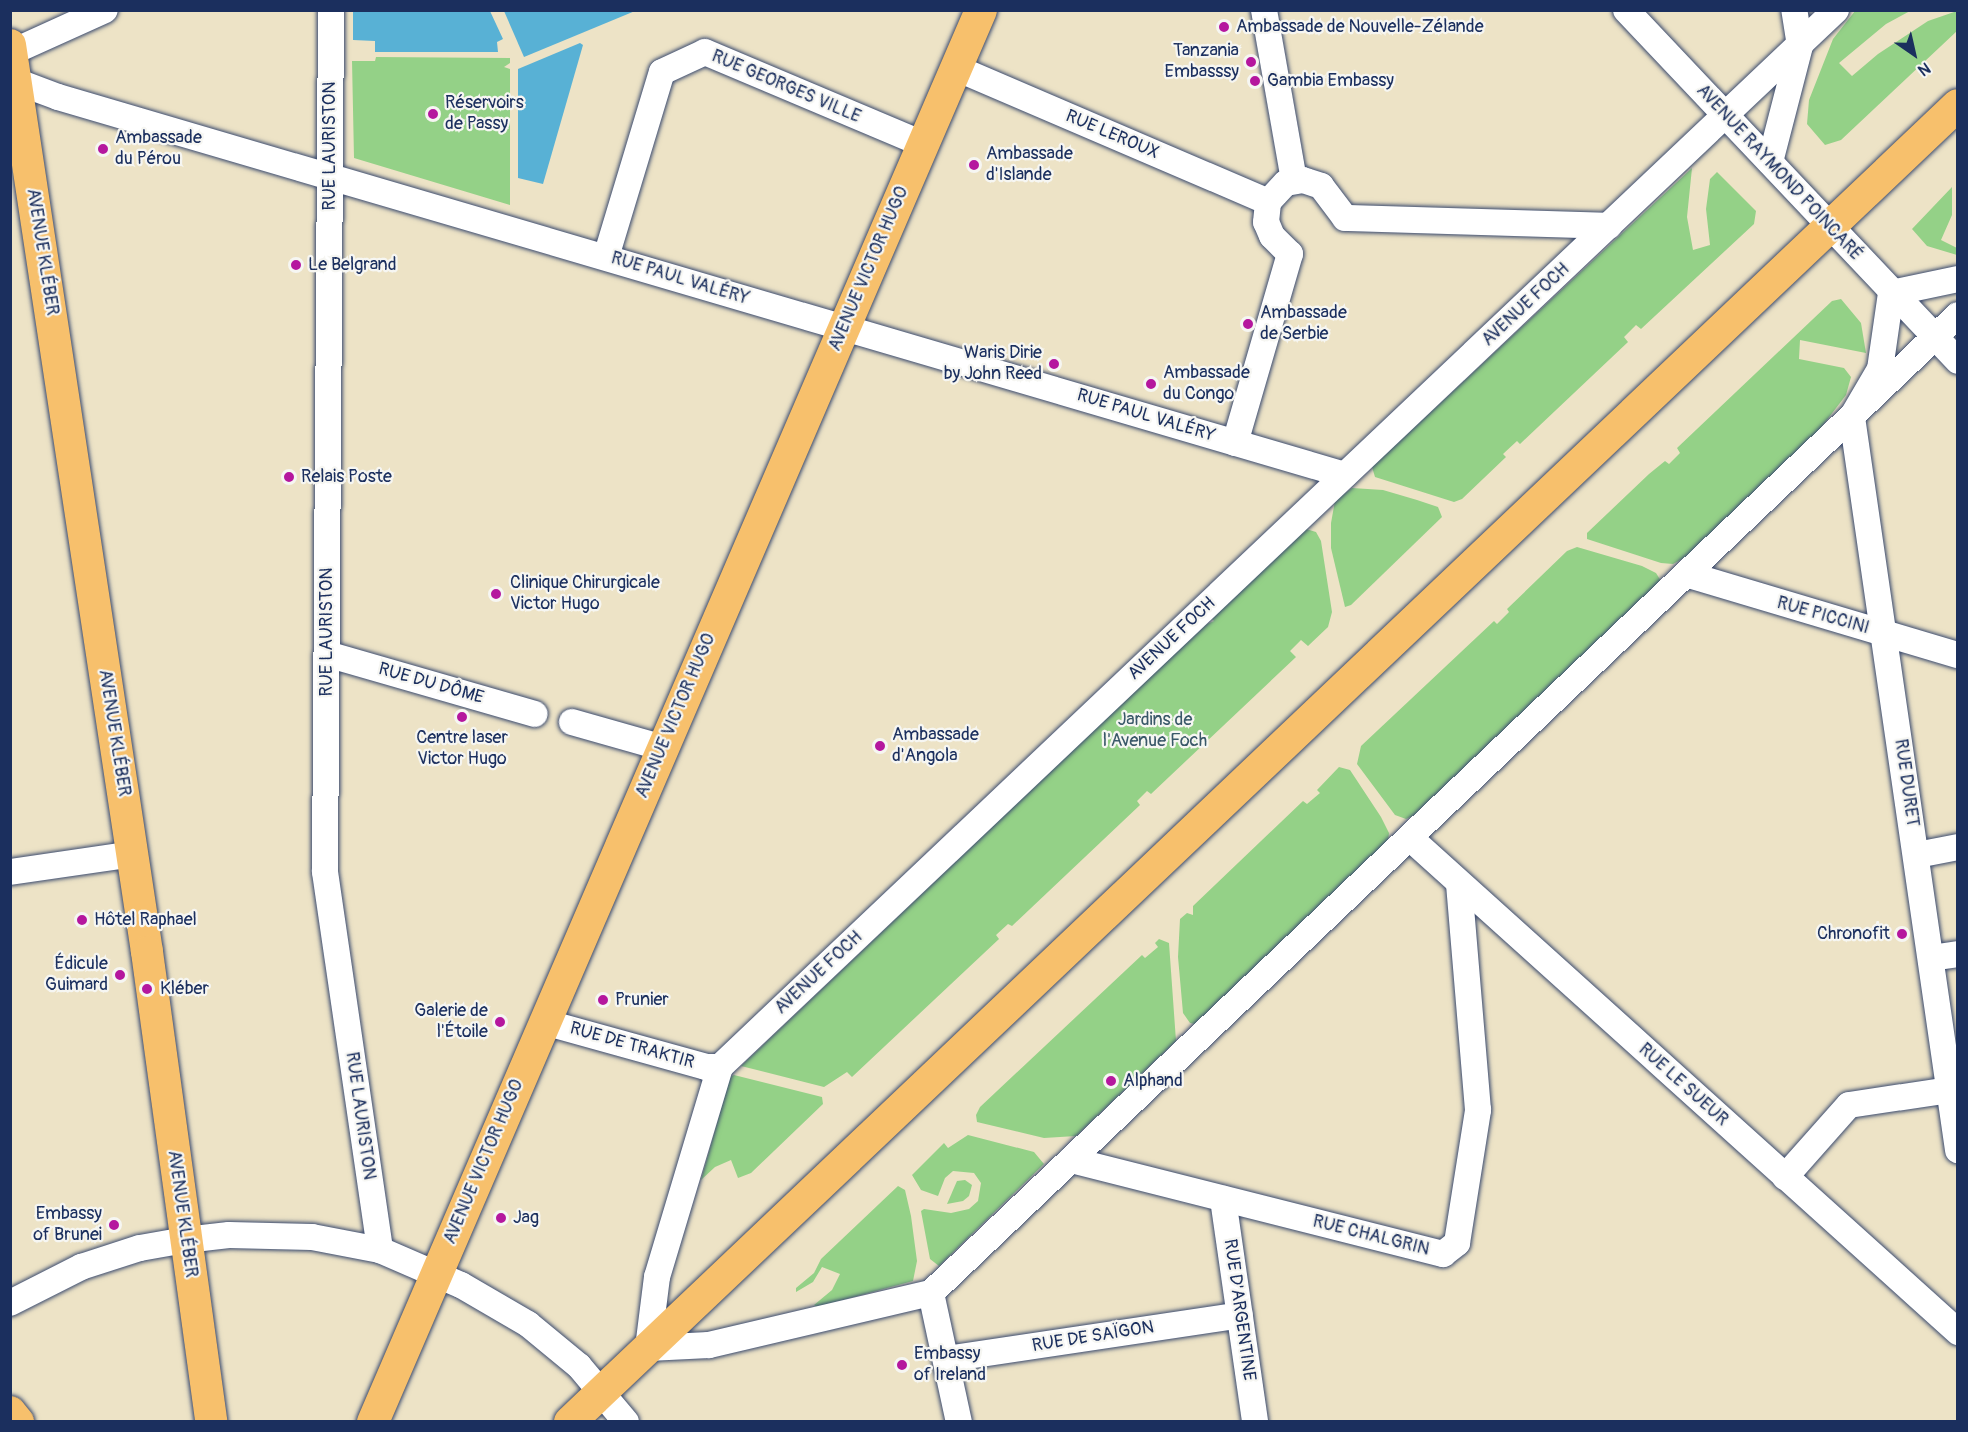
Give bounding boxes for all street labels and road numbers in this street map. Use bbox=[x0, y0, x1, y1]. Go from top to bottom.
street label: RUE GEORGES VILLE bbox=[708, 46, 864, 128]
street label: AVENUE RAYMOND POINCARÉ bbox=[1692, 80, 1866, 266]
street label: RUE LAURISTON bbox=[319, 82, 341, 210]
street label: RUE LEROUX bbox=[1062, 106, 1162, 164]
street label: AVENUE VICTOR HUGO bbox=[825, 184, 913, 354]
street label: AVENUE KLÉBER bbox=[21, 187, 63, 317]
street label: RUE PAUL VALÉRY bbox=[608, 248, 752, 310]
street label: AVENUE FOCH bbox=[1478, 259, 1574, 351]
street label: RUE PAUL VALÉRY bbox=[1074, 385, 1218, 447]
street label: RUE LAURISTON bbox=[316, 568, 338, 696]
street label: AVENUE FOCH bbox=[1124, 593, 1220, 685]
street label: RUE PICCINI bbox=[1774, 593, 1872, 639]
street label: AVENUE VICTOR HUGO bbox=[632, 631, 720, 801]
street label: RUE DU DÔME bbox=[376, 659, 486, 709]
street label: AVENUE KLÉBER bbox=[93, 668, 135, 798]
street label: RUE DURET bbox=[1889, 738, 1923, 828]
street label: AVENUE FOCH bbox=[771, 927, 867, 1019]
street label: RUE DE TRAKTIR bbox=[567, 1018, 697, 1074]
street label: RUE LE SUEUR bbox=[1634, 1039, 1732, 1131]
street label: RUE LAURISTON bbox=[340, 1051, 380, 1181]
street label: AVENUE VICTOR HUGO bbox=[440, 1077, 528, 1247]
street label: AVENUE KLÉBER bbox=[162, 1149, 202, 1279]
street label: RUE CHALGRIN bbox=[1310, 1211, 1432, 1261]
street label: RUE D'ARGENTINE bbox=[1218, 1238, 1260, 1382]
street label: RUE DE SAÏGON bbox=[1031, 1317, 1155, 1357]

